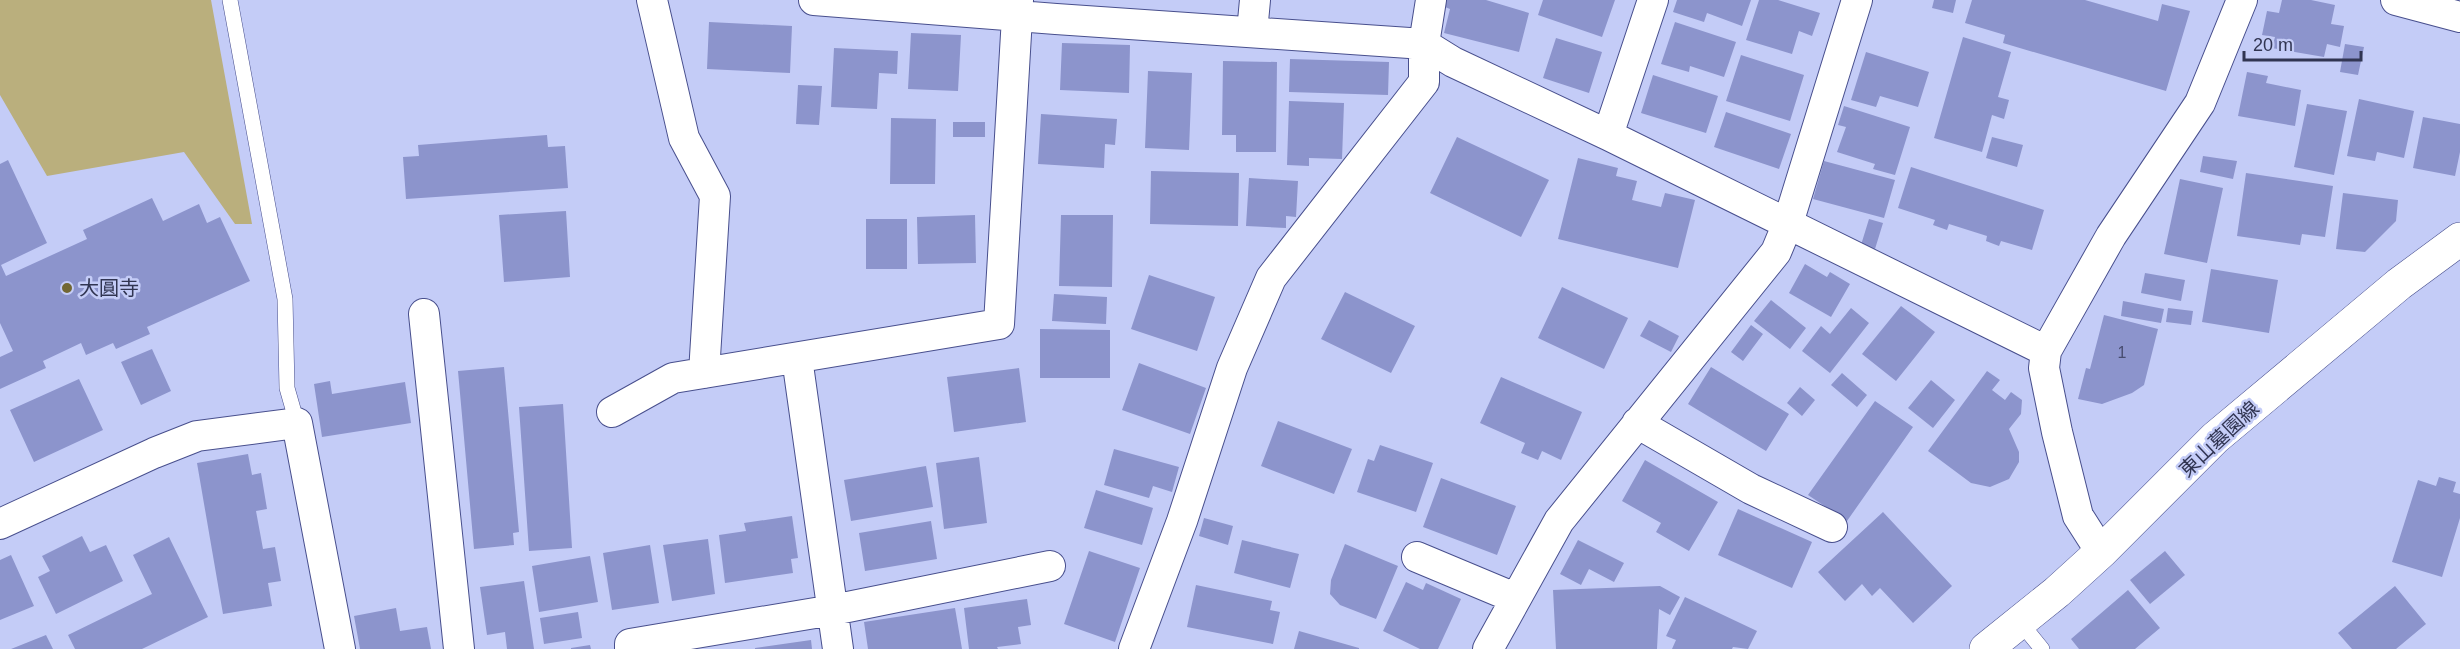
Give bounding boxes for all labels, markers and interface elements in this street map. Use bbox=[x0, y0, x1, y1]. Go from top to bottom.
scale bar bbox=[2244, 24, 2361, 62]
text: 20 m bbox=[2253, 35, 2293, 55]
place label: 大圓寺 bbox=[79, 277, 139, 299]
marker: 大圓寺 bbox=[60, 281, 74, 295]
house number: 1 bbox=[2118, 344, 2127, 361]
street label: 東山墓園線 bbox=[2175, 397, 2263, 481]

